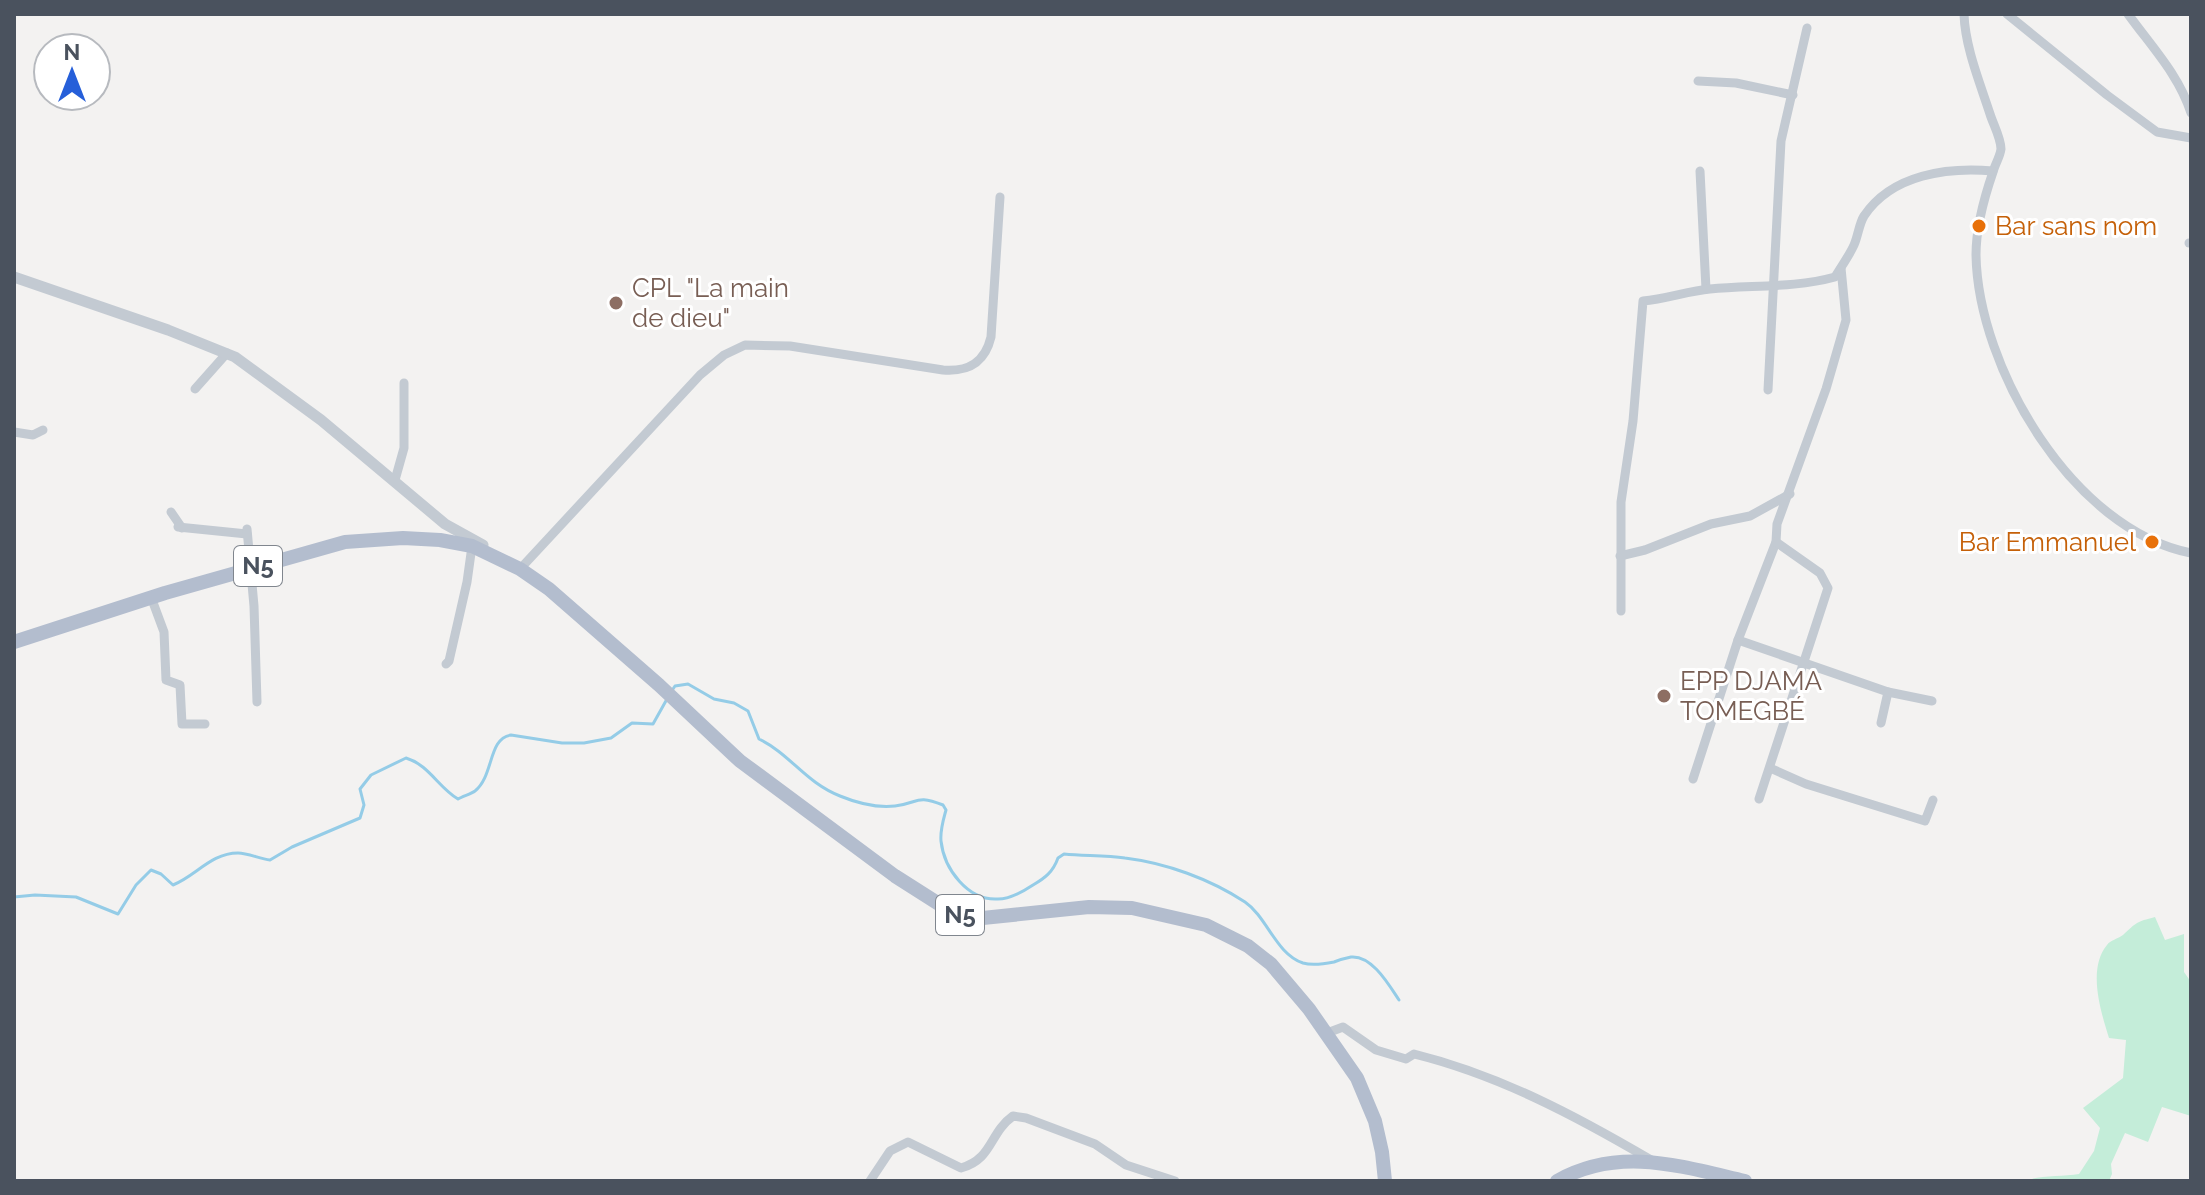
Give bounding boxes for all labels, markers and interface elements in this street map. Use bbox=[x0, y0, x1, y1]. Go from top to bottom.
north arrow bbox=[32, 32, 112, 112]
text: N bbox=[64, 39, 80, 65]
place label: Bar sans nom bbox=[1995, 211, 2157, 241]
marker: Bar sans nom bbox=[1970, 217, 1988, 235]
place label: CPL "La main de dieu" bbox=[632, 273, 789, 333]
marker: CPL "La main de dieu" bbox=[607, 294, 625, 312]
place label: Bar Emmanuel bbox=[1959, 527, 2137, 557]
marker: Bar Emmanuel bbox=[2143, 533, 2161, 551]
road number: N5 bbox=[234, 546, 282, 586]
place label: EPP DJAMA TOMEGBÉ bbox=[1680, 666, 1823, 726]
marker: EPP DJAMA TOMEGBÉ bbox=[1655, 687, 1673, 705]
road number: N5 bbox=[936, 895, 984, 935]

